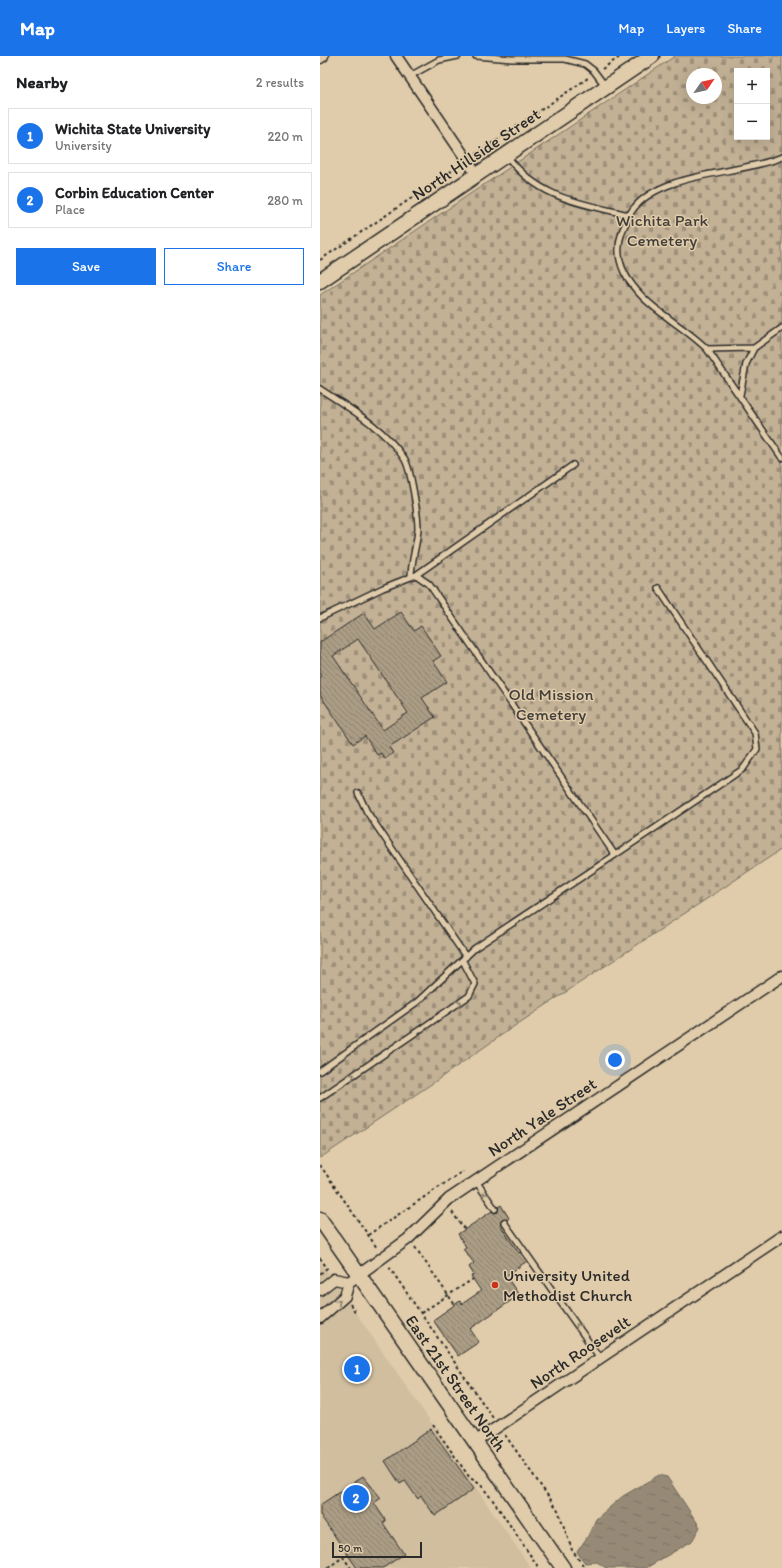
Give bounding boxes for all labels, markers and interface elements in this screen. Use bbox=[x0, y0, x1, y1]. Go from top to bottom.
text: Map bbox=[20, 17, 55, 40]
text: Map bbox=[619, 20, 644, 37]
text: Layers bbox=[666, 20, 705, 37]
text: Share bbox=[727, 20, 762, 37]
north arrow bbox=[686, 68, 722, 104]
map controls bbox=[734, 68, 770, 140]
button: + bbox=[734, 68, 770, 104]
text: Nearby bbox=[16, 72, 68, 92]
text: 2 results bbox=[256, 75, 304, 90]
street label: North Hillside Street bbox=[408, 104, 544, 204]
button: − bbox=[734, 104, 770, 140]
text: Wichita State University bbox=[55, 120, 210, 138]
text: 1 bbox=[27, 129, 33, 144]
text: 220 m bbox=[267, 129, 303, 144]
text: University bbox=[55, 138, 112, 153]
text: Corbin Education Center bbox=[55, 184, 214, 202]
text: 2 bbox=[27, 193, 33, 208]
text: 280 m bbox=[267, 193, 303, 208]
text: Place bbox=[55, 202, 85, 217]
park label: Wichita Park Cemetery bbox=[616, 210, 709, 250]
button: Save bbox=[16, 248, 156, 285]
button: Share bbox=[164, 248, 304, 285]
park label: Old Mission Cemetery bbox=[508, 684, 594, 724]
one-way arrow bbox=[455, 1001, 462, 1008]
your location bbox=[605, 1050, 625, 1070]
one-way arrow bbox=[348, 1073, 355, 1081]
street label: North Yale Street bbox=[484, 1073, 600, 1161]
one-way arrow bbox=[482, 1192, 490, 1199]
place label: University United Methodist Church bbox=[503, 1265, 632, 1305]
marker: University United Methodist Church bbox=[490, 1280, 500, 1290]
one-way arrow bbox=[333, 1300, 340, 1307]
street label: East 21st Street North bbox=[401, 1311, 511, 1456]
street label: North Roosevelt bbox=[526, 1311, 634, 1393]
one-way arrow bbox=[576, 1323, 583, 1330]
pin: 1 bbox=[344, 1354, 370, 1384]
pin: 2 bbox=[343, 1483, 369, 1513]
scale bar bbox=[332, 1540, 422, 1559]
text: 50 m bbox=[338, 1542, 362, 1555]

